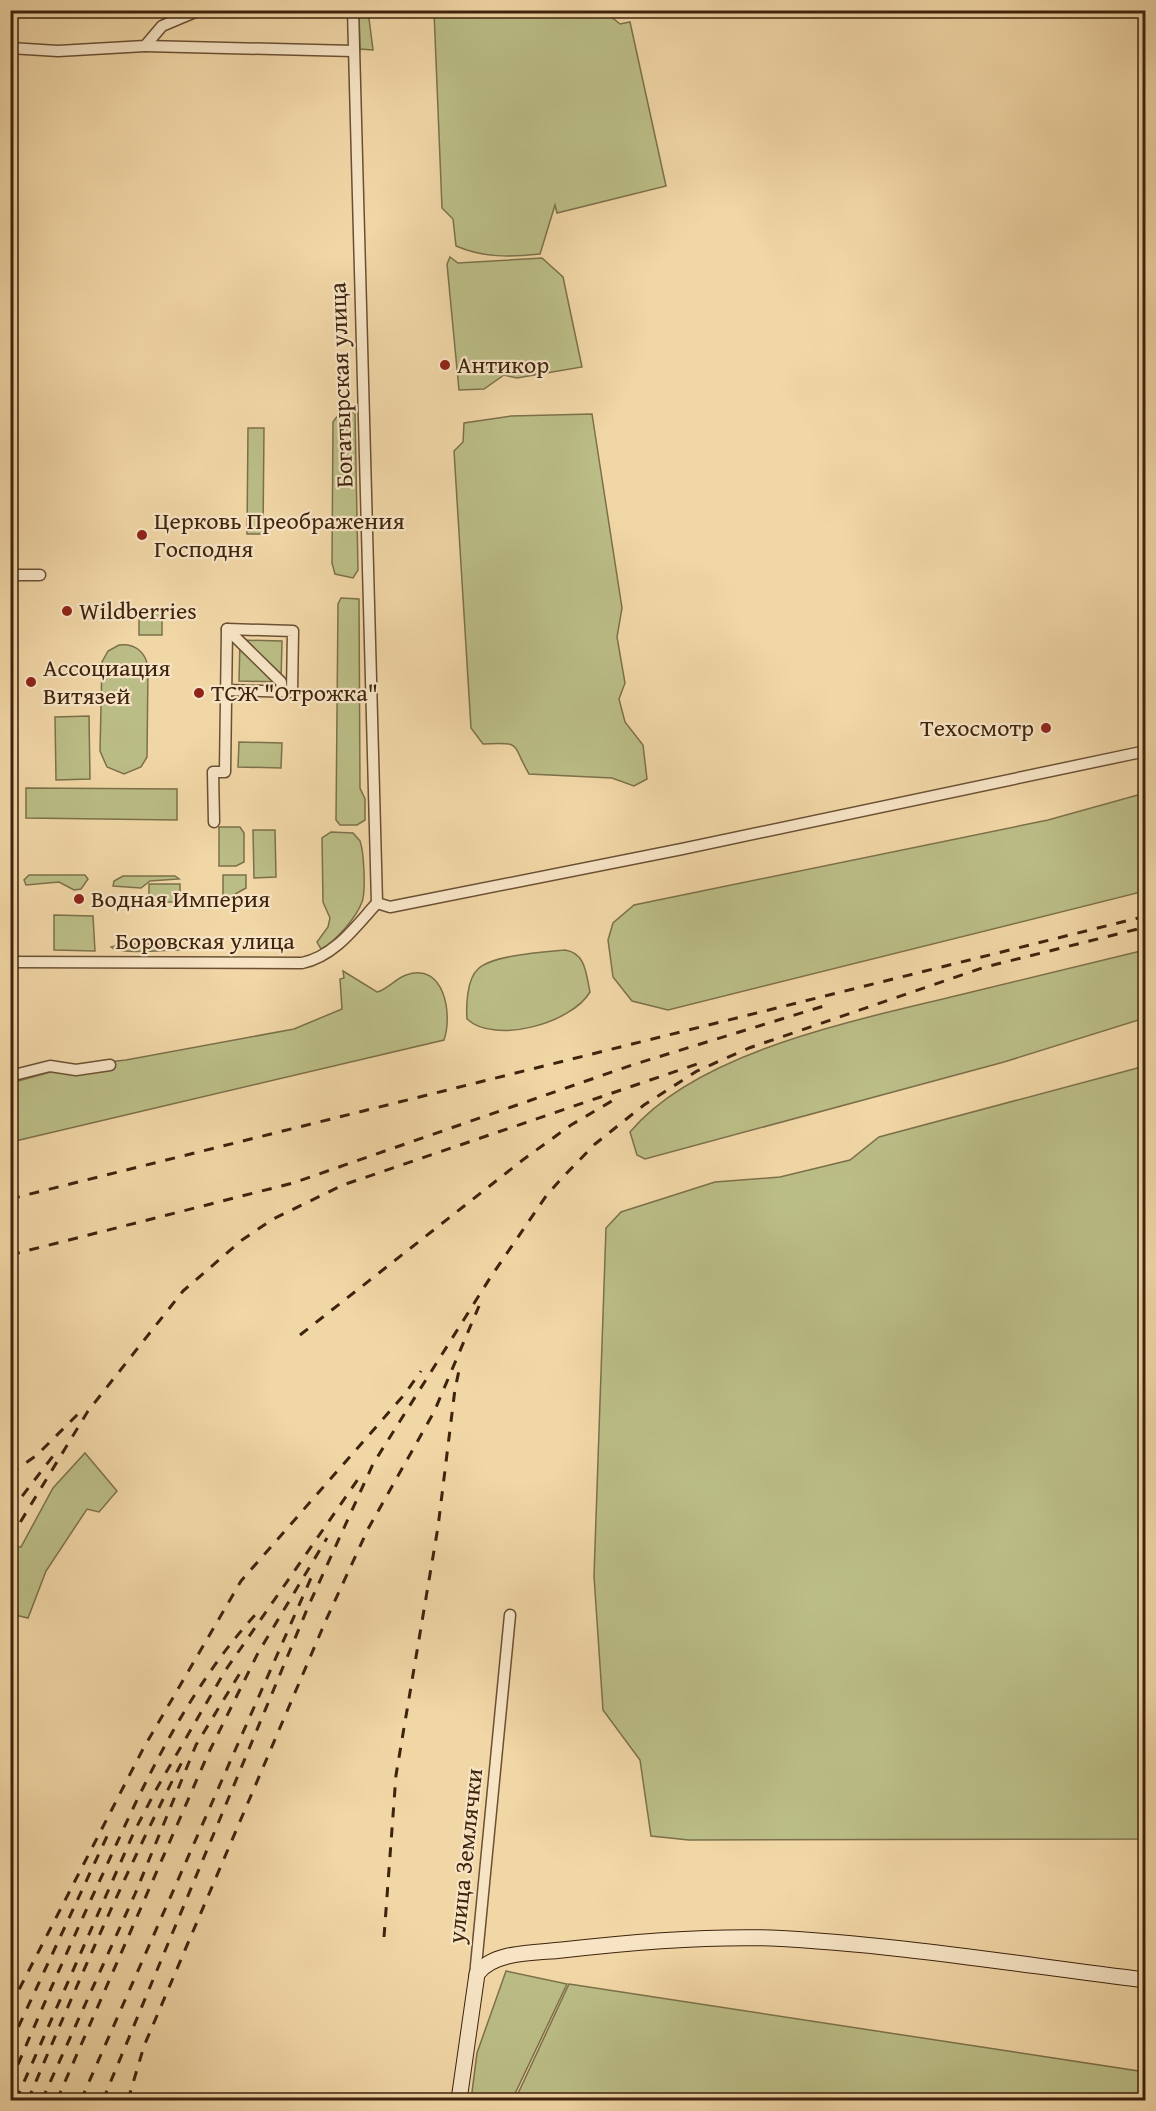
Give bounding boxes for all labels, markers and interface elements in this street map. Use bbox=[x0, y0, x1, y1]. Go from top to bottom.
street label: Богатырская улица bbox=[319, 281, 362, 488]
place label: Антикор bbox=[457, 347, 549, 382]
marker: Антикор bbox=[438, 358, 452, 372]
place label: Церковь Преображения Господня bbox=[154, 503, 405, 566]
marker: Церковь Преображения Господня bbox=[135, 528, 149, 542]
place label: Wildberries bbox=[79, 593, 197, 628]
marker: Wildberries bbox=[60, 604, 74, 618]
place label: Ассоциация Витязей bbox=[43, 650, 171, 713]
marker: Ассоциация Витязей bbox=[24, 675, 38, 689]
place label: ТСЖ "Отрожка" bbox=[211, 675, 378, 710]
marker: ТСЖ "Отрожка" bbox=[192, 686, 206, 700]
place label: Техосмотр bbox=[920, 710, 1034, 745]
marker: Техосмотр bbox=[1039, 721, 1053, 735]
place label: Водная Империя bbox=[91, 881, 270, 916]
marker: Водная Империя bbox=[72, 892, 86, 906]
street label: Боровская улица bbox=[115, 923, 295, 958]
street label: улица Землячки bbox=[438, 1767, 491, 1946]

